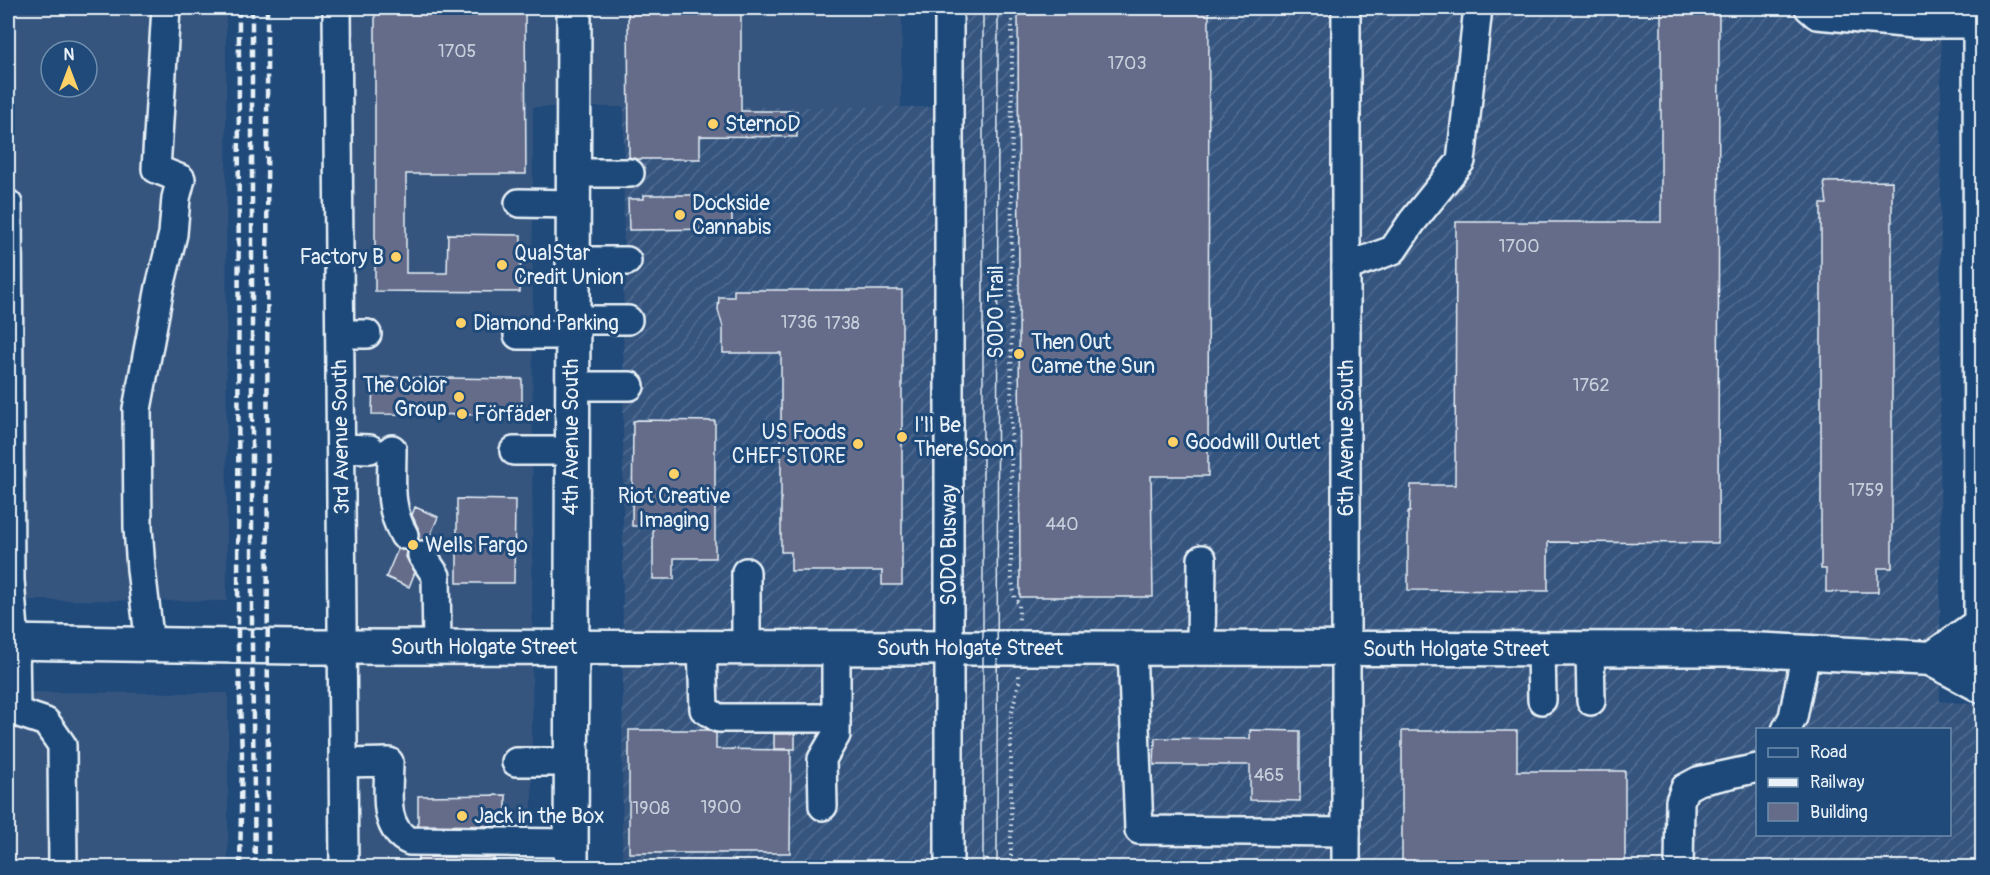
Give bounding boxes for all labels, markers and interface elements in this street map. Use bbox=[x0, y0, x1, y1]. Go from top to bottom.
north arrow bbox=[39, 39, 99, 99]
house number: 1705 bbox=[438, 40, 476, 63]
text: N bbox=[64, 45, 75, 65]
house number: 1703 bbox=[1108, 52, 1146, 75]
place label: SternoD bbox=[725, 111, 800, 138]
marker: SternoD bbox=[706, 117, 720, 131]
place label: Dockside Cannabis bbox=[692, 190, 772, 241]
marker: Dockside Cannabis bbox=[673, 208, 687, 222]
house number: 1700 bbox=[1498, 235, 1540, 258]
place label: QualStar Credit Union bbox=[514, 240, 624, 291]
place label: Factory B bbox=[300, 244, 384, 271]
marker: Factory B bbox=[389, 250, 403, 264]
marker: QualStar Credit Union bbox=[495, 258, 509, 272]
street label: SODO Trail bbox=[983, 265, 1010, 359]
place label: Diamond Parking bbox=[473, 310, 619, 337]
house number: 1736 bbox=[780, 311, 818, 334]
house number: 1738 bbox=[824, 312, 860, 335]
marker: Diamond Parking bbox=[454, 316, 468, 330]
place label: Then Out Came the Sun bbox=[1031, 329, 1155, 380]
marker: Then Out Came the Sun bbox=[1012, 347, 1026, 361]
street label: 3rd Avenue South bbox=[326, 359, 356, 515]
street label: 4th Avenue South bbox=[558, 359, 585, 515]
street label: 6th Avenue South bbox=[1333, 360, 1360, 516]
place label: The Color Group bbox=[363, 372, 448, 423]
house number: 1762 bbox=[1572, 374, 1610, 397]
marker: The Color Group bbox=[452, 390, 466, 404]
place label: Förfäder bbox=[474, 401, 553, 428]
marker: Förfäder bbox=[455, 407, 469, 421]
place label: I'll Be There Soon bbox=[914, 412, 1014, 463]
place label: US Foods CHEF'STORE bbox=[732, 419, 847, 470]
place label: Goodwill Outlet bbox=[1185, 429, 1321, 456]
marker: I'll Be There Soon bbox=[895, 430, 909, 444]
marker: Goodwill Outlet bbox=[1166, 435, 1180, 449]
marker: US Foods CHEF'STORE bbox=[851, 437, 865, 451]
marker: Riot Creative Imaging bbox=[667, 467, 681, 481]
house number: 1759 bbox=[1848, 479, 1884, 502]
place label: Riot Creative Imaging bbox=[618, 483, 731, 534]
street label: SODO Busway bbox=[936, 484, 963, 606]
house number: 440 bbox=[1045, 513, 1079, 536]
place label: Wells Fargo bbox=[425, 532, 528, 559]
marker: Wells Fargo bbox=[406, 538, 420, 552]
street label: South Holgate Street bbox=[391, 634, 578, 661]
street label: South Holgate Street bbox=[877, 635, 1064, 662]
street label: South Holgate Street bbox=[1363, 636, 1550, 663]
legend bbox=[1756, 728, 1951, 836]
text: Road bbox=[1810, 741, 1847, 764]
house number: 465 bbox=[1254, 764, 1284, 787]
text: Railway bbox=[1810, 771, 1865, 794]
house number: 1900 bbox=[701, 796, 741, 819]
house number: 1908 bbox=[632, 797, 670, 820]
text: Building bbox=[1810, 801, 1868, 824]
place label: Jack in the Box bbox=[474, 803, 604, 830]
marker: Jack in the Box bbox=[455, 809, 469, 823]

